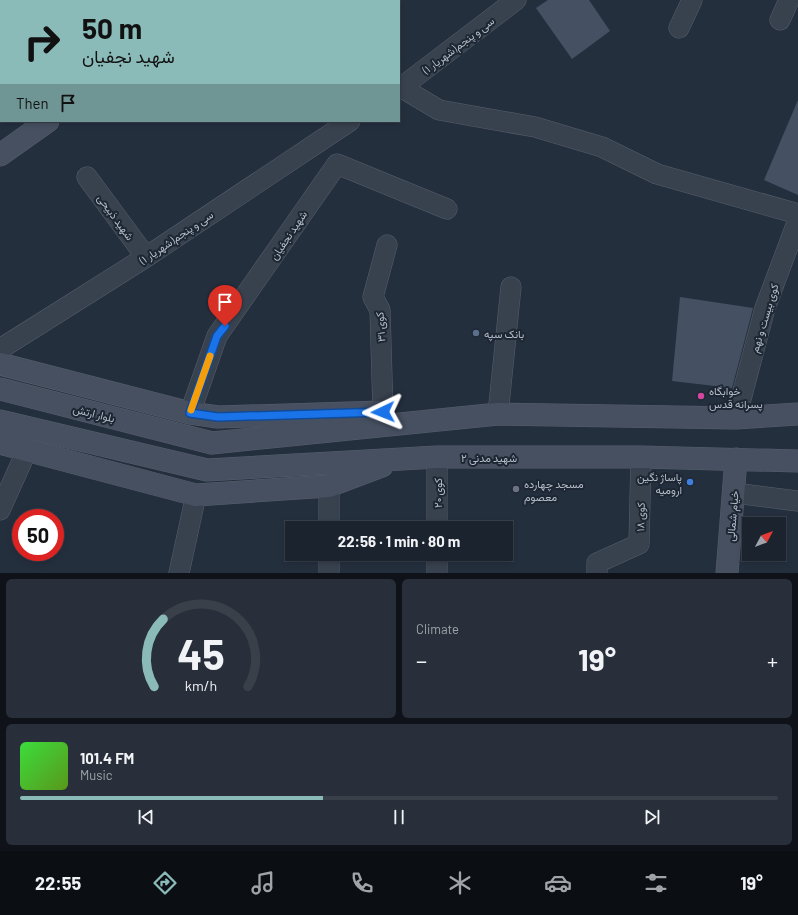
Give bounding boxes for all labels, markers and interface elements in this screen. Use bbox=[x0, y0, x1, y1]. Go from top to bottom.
text: 50 m bbox=[82, 11, 142, 45]
street label: سی و پنجم(شهریار ۱) bbox=[419, 14, 498, 78]
icon: right bbox=[16, 16, 68, 68]
text: شهید نجفیان bbox=[82, 45, 175, 67]
icon: arrive bbox=[57, 92, 79, 114]
text: Then bbox=[16, 94, 49, 112]
street label: شهید ذبیحی bbox=[94, 192, 137, 243]
street label: سی و پنجم(شهریار ۱) bbox=[136, 207, 217, 269]
street label: شهید نجفیان bbox=[267, 208, 310, 263]
street label: کوی بیست و نهم bbox=[747, 282, 783, 355]
pin bbox=[208, 285, 242, 326]
icon: arrive bbox=[214, 291, 236, 313]
street label: کوی ۳۱ bbox=[372, 311, 389, 343]
place label: بانک سپه bbox=[484, 327, 524, 342]
marker: بانک سپه bbox=[471, 328, 481, 338]
place label: خوابگاە پسرانە قدس bbox=[709, 384, 763, 412]
position arrow bbox=[362, 391, 404, 433]
marker: خوابگاە پسرانە قدس bbox=[696, 391, 706, 401]
street label: بلوار ارتش bbox=[71, 402, 116, 425]
street label: شهید مدنی ۲ bbox=[461, 451, 517, 465]
place label: پاساژ نگین ارومیه bbox=[637, 470, 682, 497]
place label: مسجد چهارده معصوم bbox=[524, 477, 584, 505]
marker: پاساژ نگین ارومیه bbox=[685, 477, 695, 487]
street label: کوی ۲۰ bbox=[431, 478, 445, 508]
marker: مسجد چهارده معصوم bbox=[511, 484, 521, 494]
street label: خیام شمالی bbox=[723, 490, 743, 542]
street label: کوی ۱۸ bbox=[633, 502, 648, 532]
speed limit sign: 50 bbox=[12, 509, 64, 561]
north arrow bbox=[742, 517, 786, 561]
map controls bbox=[742, 517, 786, 561]
text: 22:56 · 1 min · 80 m bbox=[338, 532, 460, 550]
text: Climate bbox=[416, 621, 459, 637]
text: 45 bbox=[177, 627, 225, 677]
text: 19° bbox=[578, 641, 616, 677]
text: − bbox=[416, 647, 427, 673]
text: + bbox=[767, 647, 778, 673]
text: km/h bbox=[185, 676, 217, 693]
text: 101.4 FM bbox=[80, 749, 134, 767]
text: Music bbox=[80, 767, 113, 783]
icon: previous bbox=[135, 806, 157, 828]
icon: pause bbox=[388, 806, 410, 828]
icon: next bbox=[641, 806, 663, 828]
icon: directions bbox=[151, 869, 179, 897]
icon: music bbox=[249, 869, 277, 897]
icon: phone bbox=[348, 869, 376, 897]
icon: climate bbox=[446, 869, 474, 897]
icon: car bbox=[544, 869, 572, 897]
icon: filters bbox=[642, 869, 670, 897]
text: 22:55 bbox=[35, 872, 81, 894]
text: 19° bbox=[740, 872, 763, 894]

